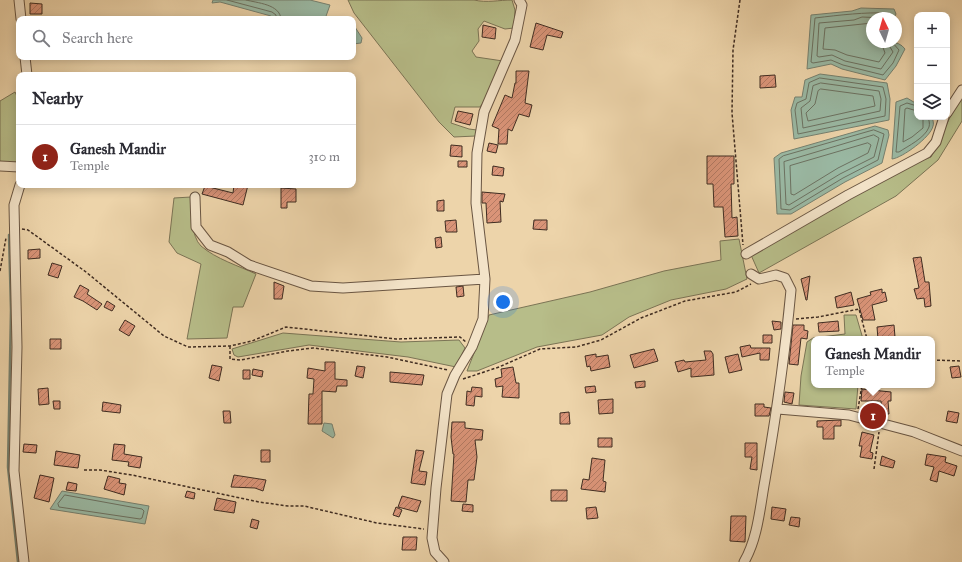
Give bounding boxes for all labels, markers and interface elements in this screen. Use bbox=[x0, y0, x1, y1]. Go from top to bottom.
north arrow bbox=[866, 12, 902, 48]
map controls bbox=[914, 12, 950, 120]
button: + bbox=[914, 12, 950, 48]
search box bbox=[16, 16, 356, 60]
icon: search bbox=[30, 27, 52, 49]
text: Search here bbox=[62, 29, 133, 47]
button: − bbox=[914, 48, 950, 84]
button: layers bbox=[914, 84, 950, 120]
text: Nearby bbox=[32, 88, 83, 109]
text: Ganesh Mandir bbox=[70, 140, 166, 158]
text: 1 bbox=[42, 149, 48, 165]
text: 310 m bbox=[308, 149, 340, 165]
text: Temple bbox=[70, 158, 110, 174]
your location bbox=[493, 292, 513, 312]
popup bbox=[811, 336, 935, 388]
text: Ganesh Mandir bbox=[825, 345, 921, 363]
text: Temple bbox=[825, 363, 865, 379]
pin: 1 bbox=[860, 401, 886, 431]

